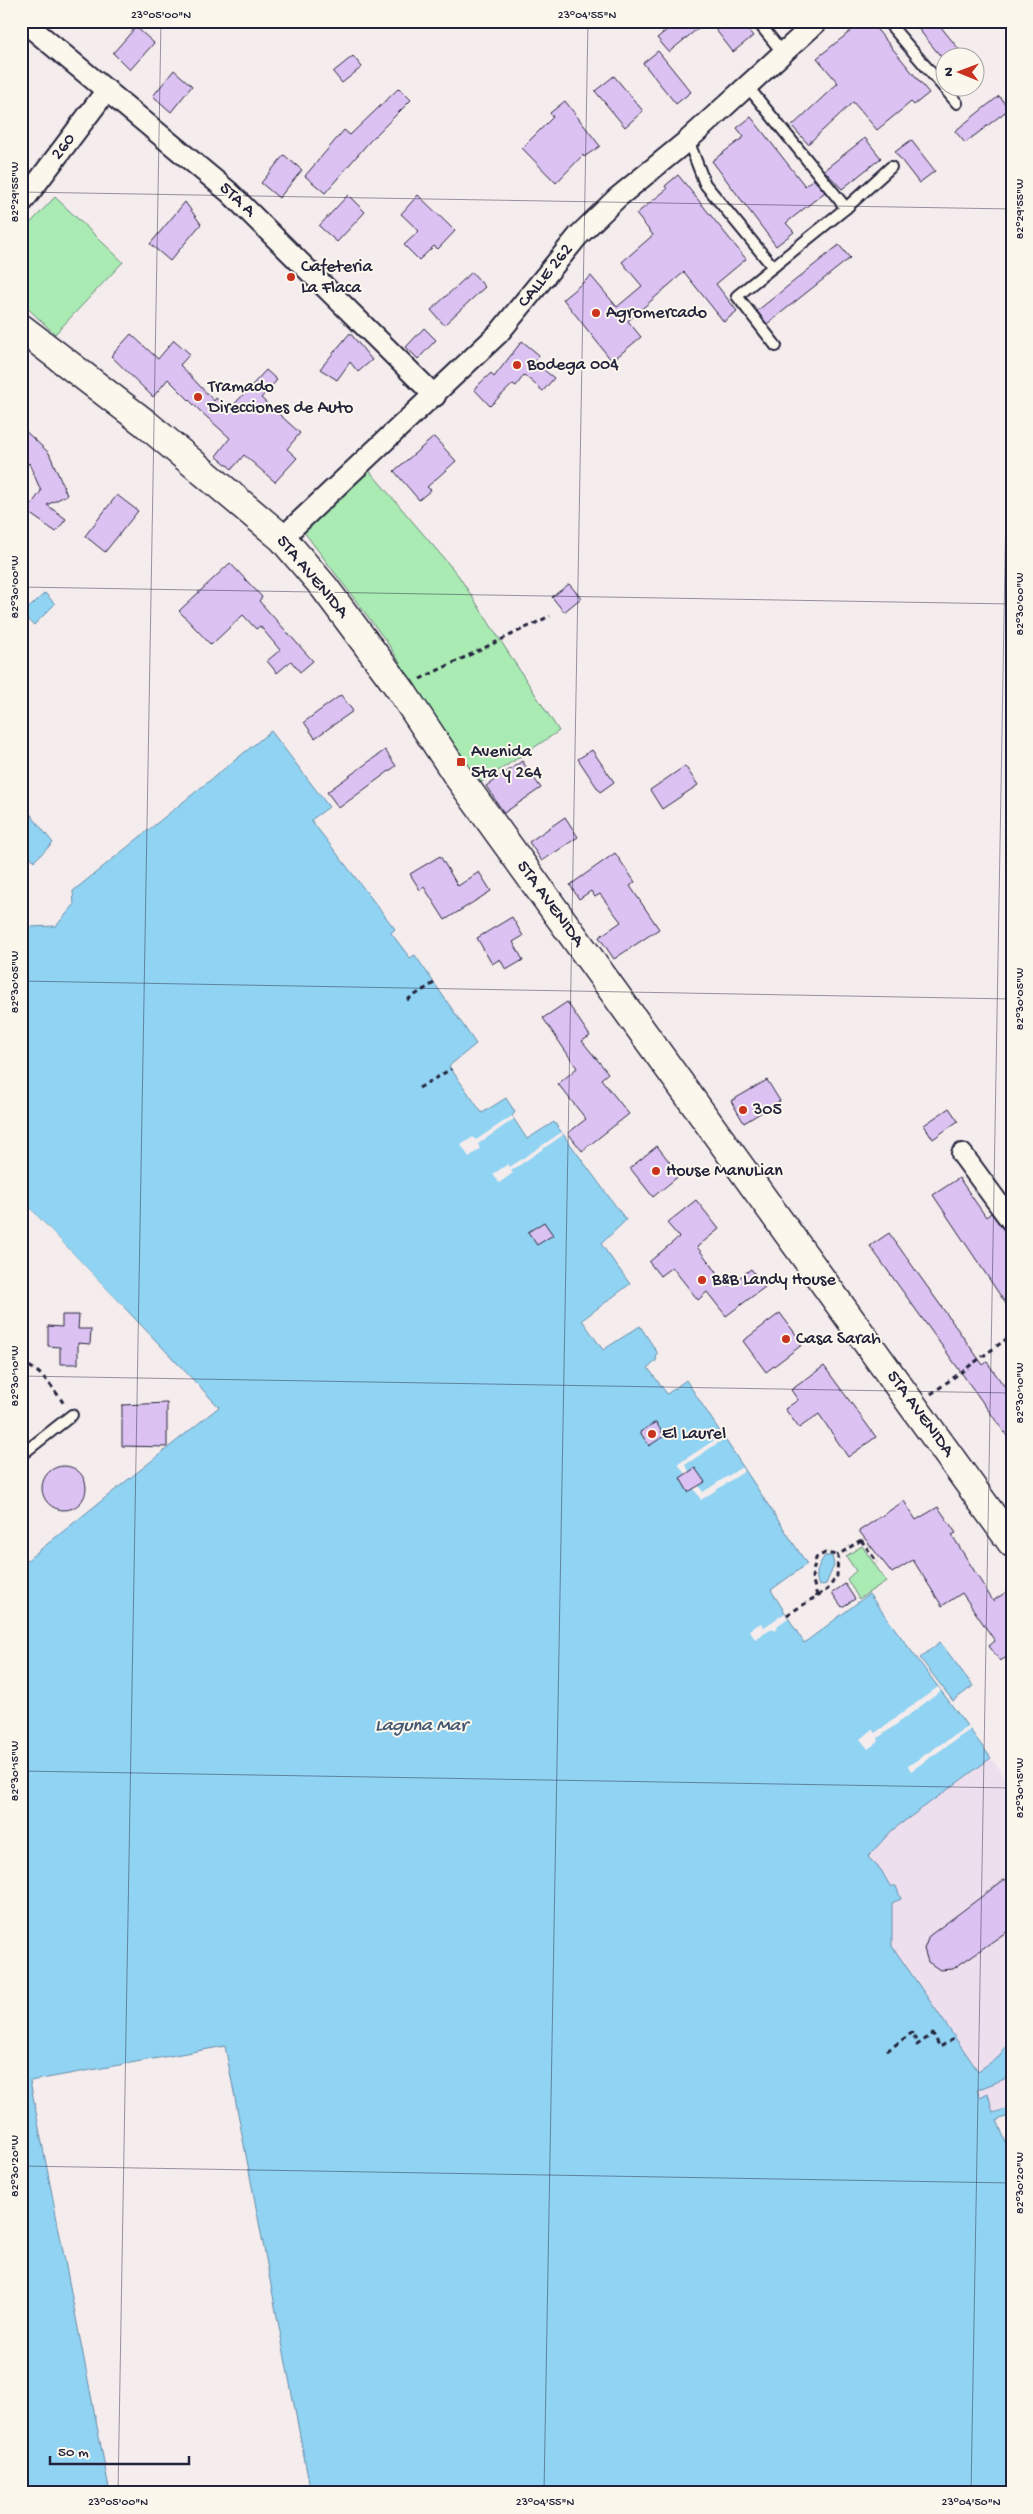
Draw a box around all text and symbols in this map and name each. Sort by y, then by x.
text: 23°05'00"N [131,9,191,23]
text: 23°04'55"N [558,9,616,23]
north arrow [936,48,986,98]
text: N [941,67,958,77]
street label: 260 [47,129,81,165]
text: 82°29'55"W [9,162,23,222]
street label: 5TA A [215,178,260,223]
text: 82°29'55"W [1014,179,1028,239]
street label: CALLE 262 [514,240,578,312]
place label: Cafeteria La Flaca [301,257,373,299]
marker: Cafeteria La Flaca [285,271,297,283]
place label: Agromercado [606,303,707,324]
marker: Agromercado [590,307,602,319]
place label: Bodega 004 [526,355,619,376]
marker: Bodega 004 [511,359,523,371]
place label: Tramado Direcciones de Auto [207,377,353,419]
marker: Tramado Direcciones de Auto [192,391,204,403]
street label: 5TA AVENIDA [271,531,354,624]
text: 82°30'00"W [9,556,23,618]
text: 82°30'00"W [1014,573,1028,635]
place label: Avenida 5ta y 264 [471,742,542,784]
marker: Avenida 5ta y 264 [455,756,467,768]
street label: 5TA AVENIDA [512,857,589,952]
text: 82°30'05"W [9,951,23,1013]
text: 82°30'05"W [1014,968,1028,1030]
place label: 305 [752,1100,782,1121]
marker: 305 [737,1104,749,1116]
place label: House ManuLian [666,1161,783,1182]
marker: House ManuLian [650,1165,662,1177]
place label: B&B Landy House [711,1270,836,1291]
marker: B&B Landy House [696,1274,708,1286]
place label: Casa Sarah [796,1329,881,1350]
marker: Casa Sarah [780,1333,792,1345]
text: 82°30'10"W [9,1346,23,1406]
text: 82°30'10"W [1014,1363,1028,1423]
street label: 5TA AVENIDA [882,1367,959,1462]
place label: El Laurel [662,1424,726,1445]
marker: El Laurel [646,1428,658,1440]
water label: Laguna Mar [375,1715,471,1738]
text: 82°30'15"W [9,1741,23,1801]
text: 82°30'15"W [1014,1758,1028,1818]
text: 82°30'20"W [9,2135,23,2197]
text: 82°30'20"W [1014,2152,1028,2214]
scale bar [50,2434,189,2466]
text: 50 m [58,2444,89,2462]
text: 23°05'00"N [88,2496,148,2510]
text: 23°04'55"N [516,2496,574,2510]
text: 23°04'50"N [942,2496,1001,2510]

